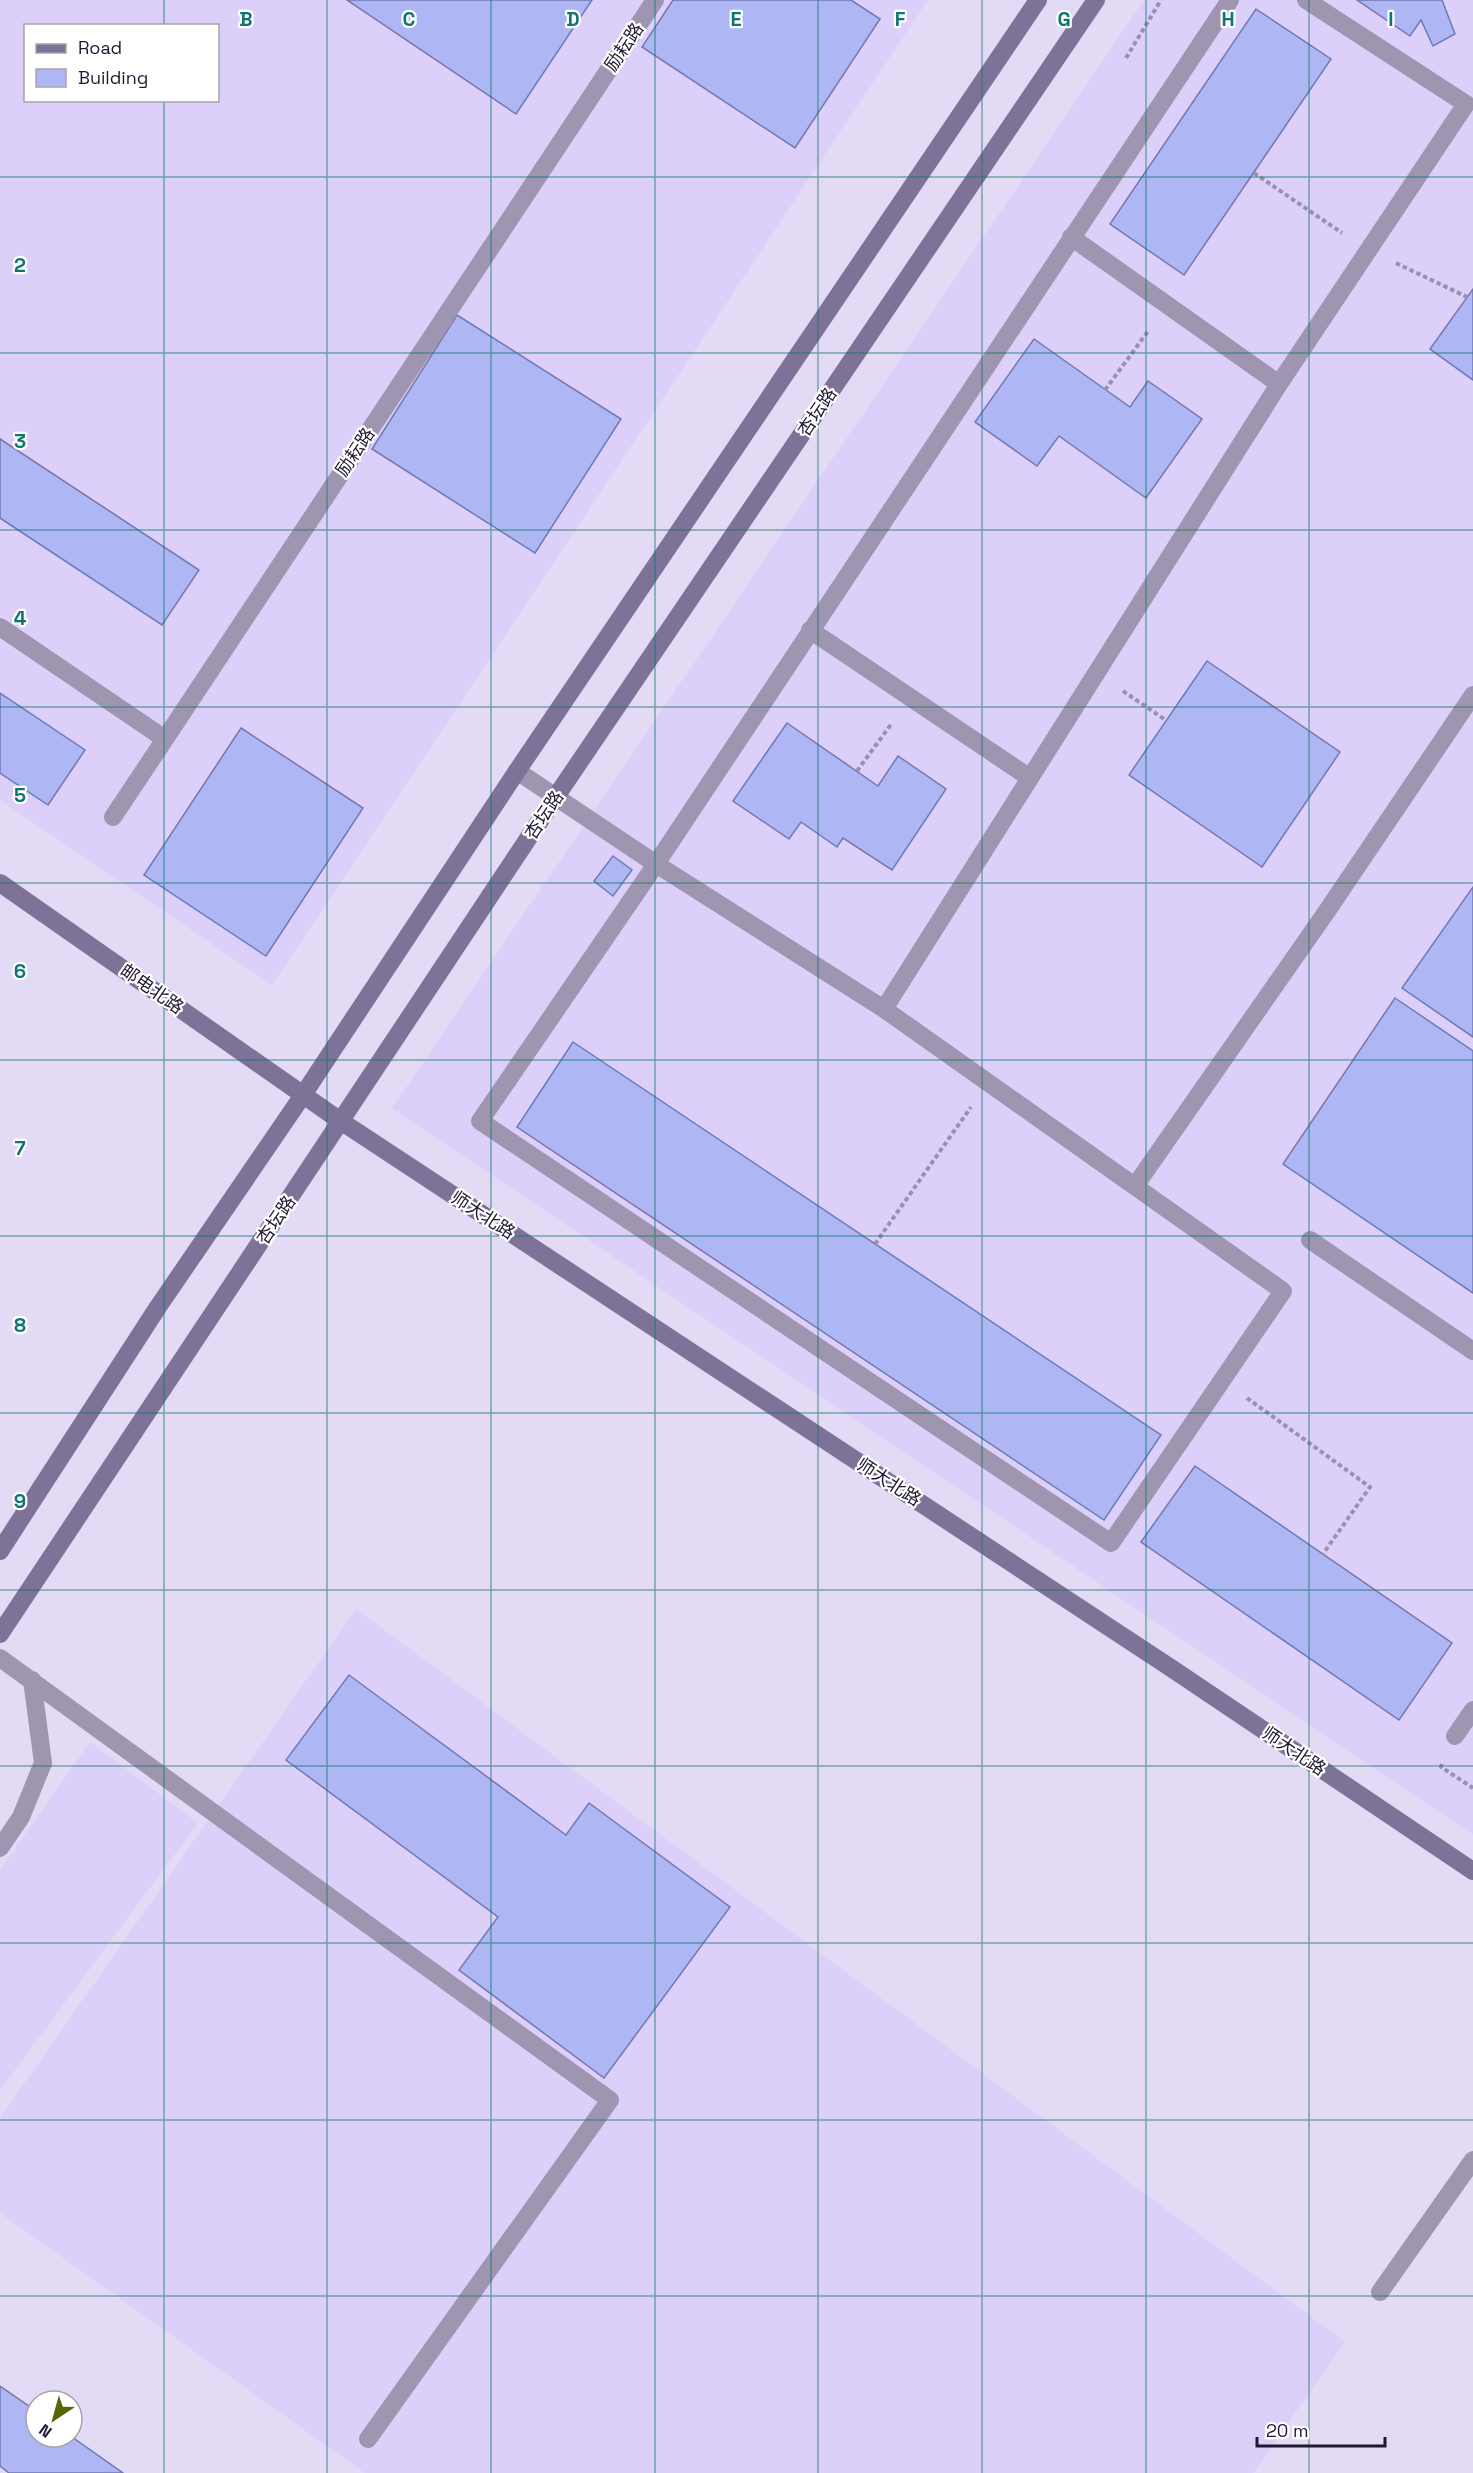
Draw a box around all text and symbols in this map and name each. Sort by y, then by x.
text: B [239,6,253,32]
text: C [403,6,416,32]
text: D [566,6,580,32]
text: E [730,6,742,32]
text: F [895,6,906,32]
text: G [1057,6,1071,32]
text: H [1221,6,1235,32]
text: I [1388,6,1394,32]
street label: 励耘路 [599,18,648,76]
legend [24,24,219,102]
text: Road [78,36,122,59]
text: Building [78,66,148,89]
text: 2 [14,252,26,278]
street label: 杏坛路 [792,383,841,441]
street label: 励耘路 [330,423,379,481]
text: 3 [14,428,26,454]
text: 4 [14,605,27,631]
text: 5 [14,782,26,808]
street label: 杏坛路 [519,786,568,844]
text: 6 [14,958,26,984]
street label: 邮电北路 [116,959,188,1019]
text: 7 [14,1135,26,1161]
street label: 师大北路 [447,1185,520,1244]
street label: 杏坛路 [251,1191,300,1249]
text: 8 [14,1312,26,1338]
street label: 师大北路 [853,1452,926,1511]
text: 9 [14,1488,26,1514]
street label: 师大北路 [1258,1721,1331,1780]
north arrow [24,2389,84,2449]
scale bar [1257,2410,1384,2448]
text: N [35,2419,56,2442]
text: 20 m [1266,2419,1309,2442]

